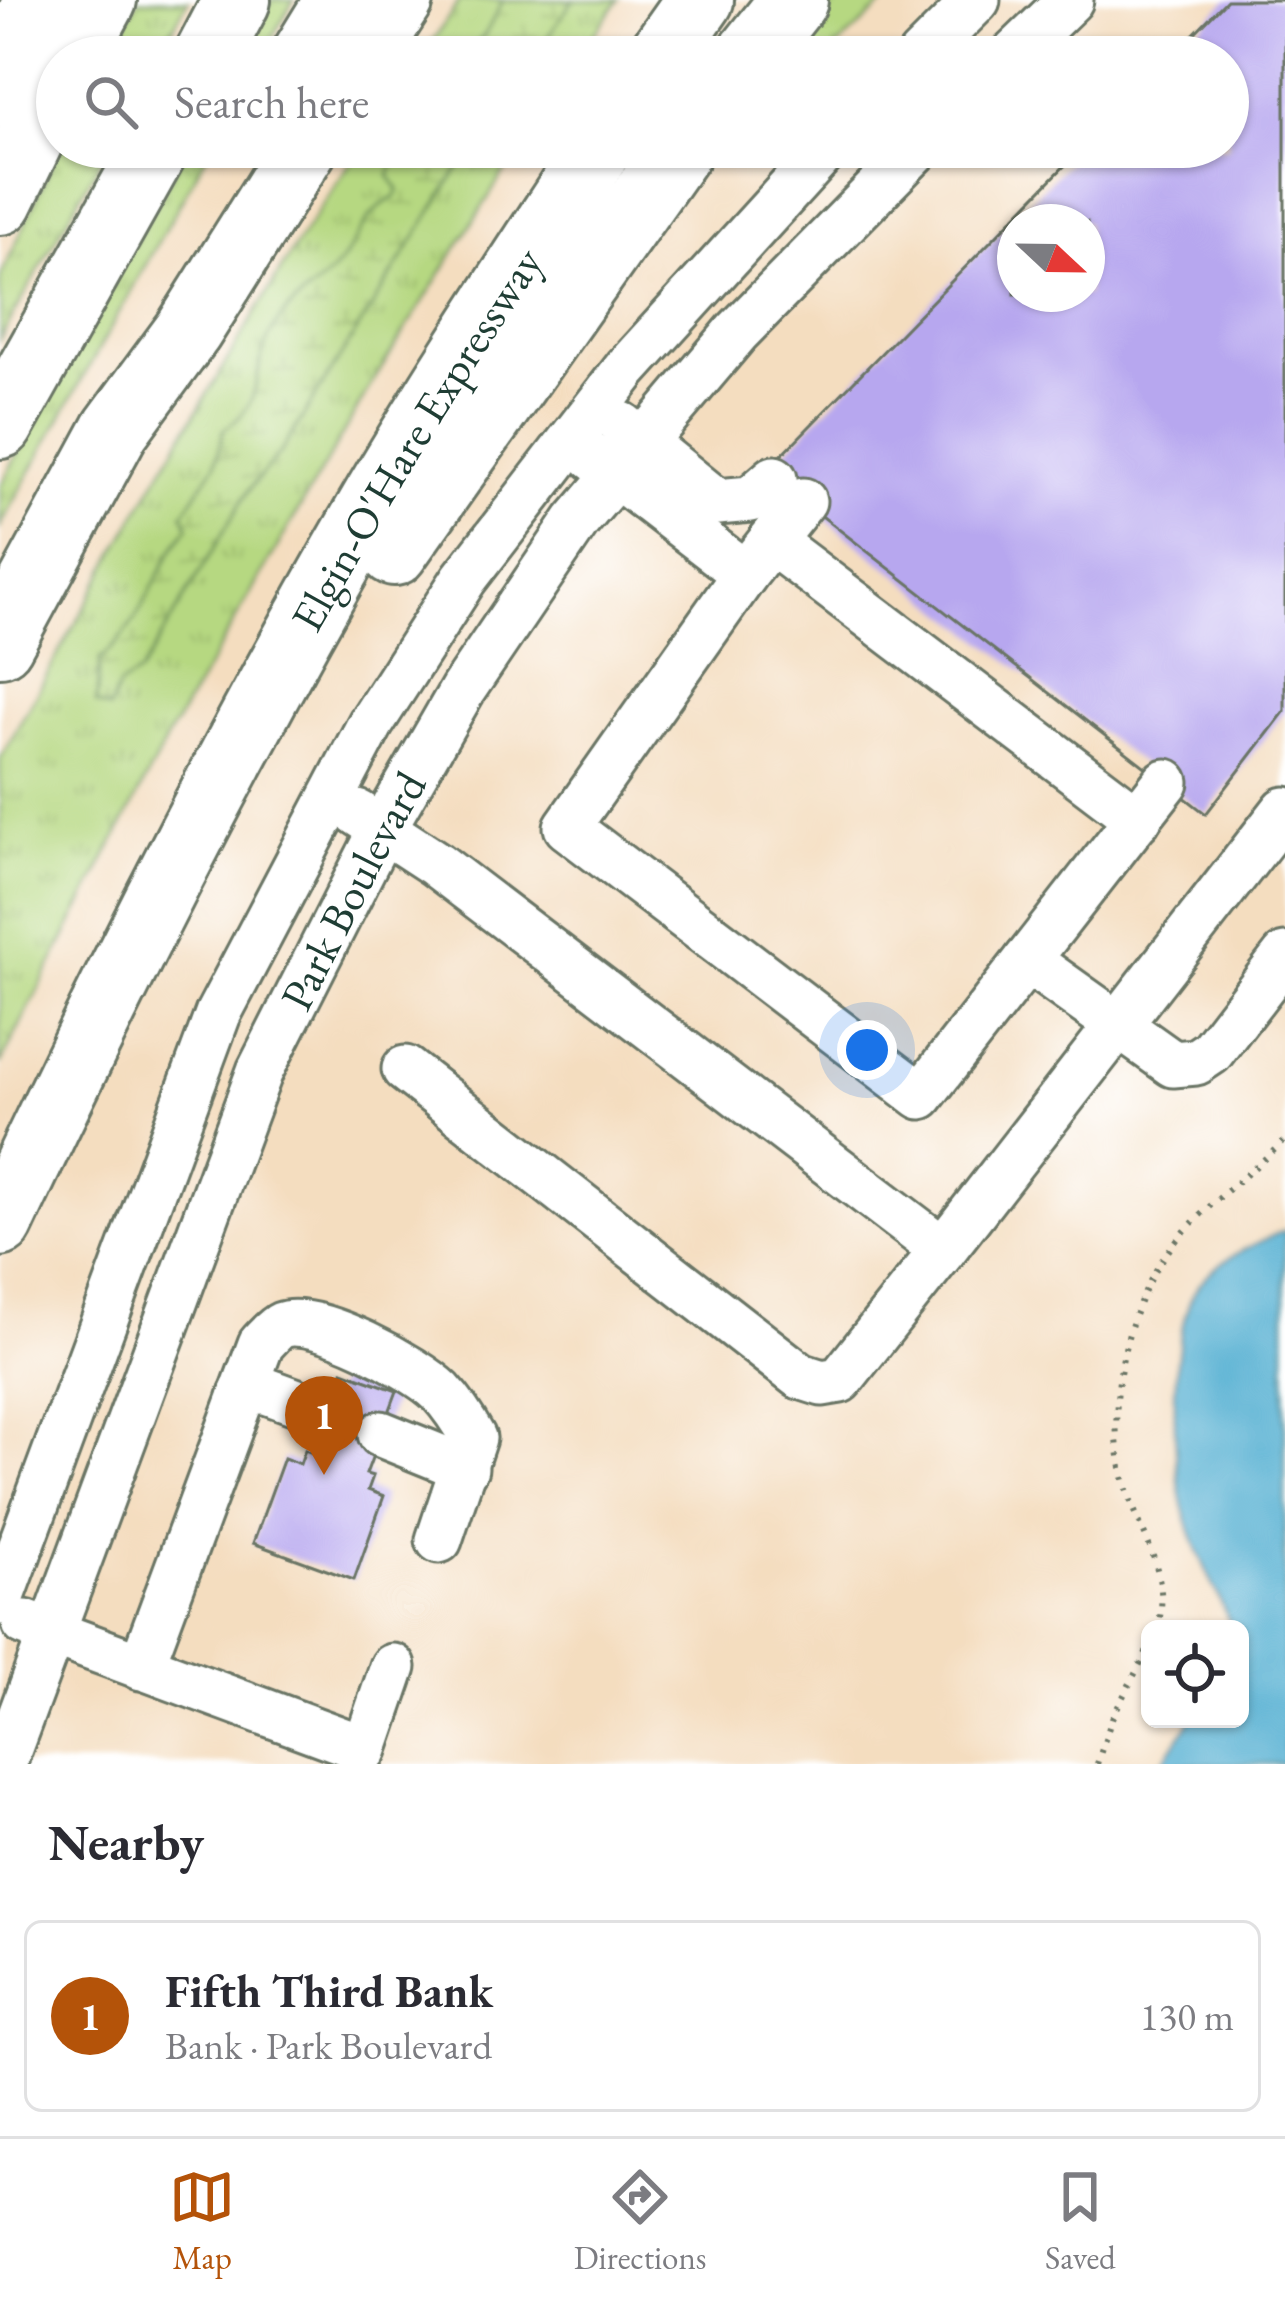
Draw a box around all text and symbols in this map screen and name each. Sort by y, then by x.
search box [36,36,1249,168]
icon: search [78,69,144,135]
text: Search here [174,73,369,131]
north arrow [997,204,1105,312]
street label: Elgin-O'Hare Expressway [277,236,555,641]
street label: Park Boulevard [267,760,439,1020]
your location [837,1020,897,1080]
pin: 1 [285,1376,363,1475]
map controls [1141,1620,1249,1728]
button: locate [1141,1620,1249,1728]
text: Nearby [48,1809,204,1875]
text: Fifth Third Bank [165,1962,493,2020]
text: 1 [80,1991,100,2042]
text: 130 m [1140,1991,1234,2042]
text: Bank · Park Boulevard [165,2020,492,2071]
tab: Map [169,2164,235,2279]
tab: Directions [574,2164,707,2279]
tab: Saved [1045,2164,1116,2279]

